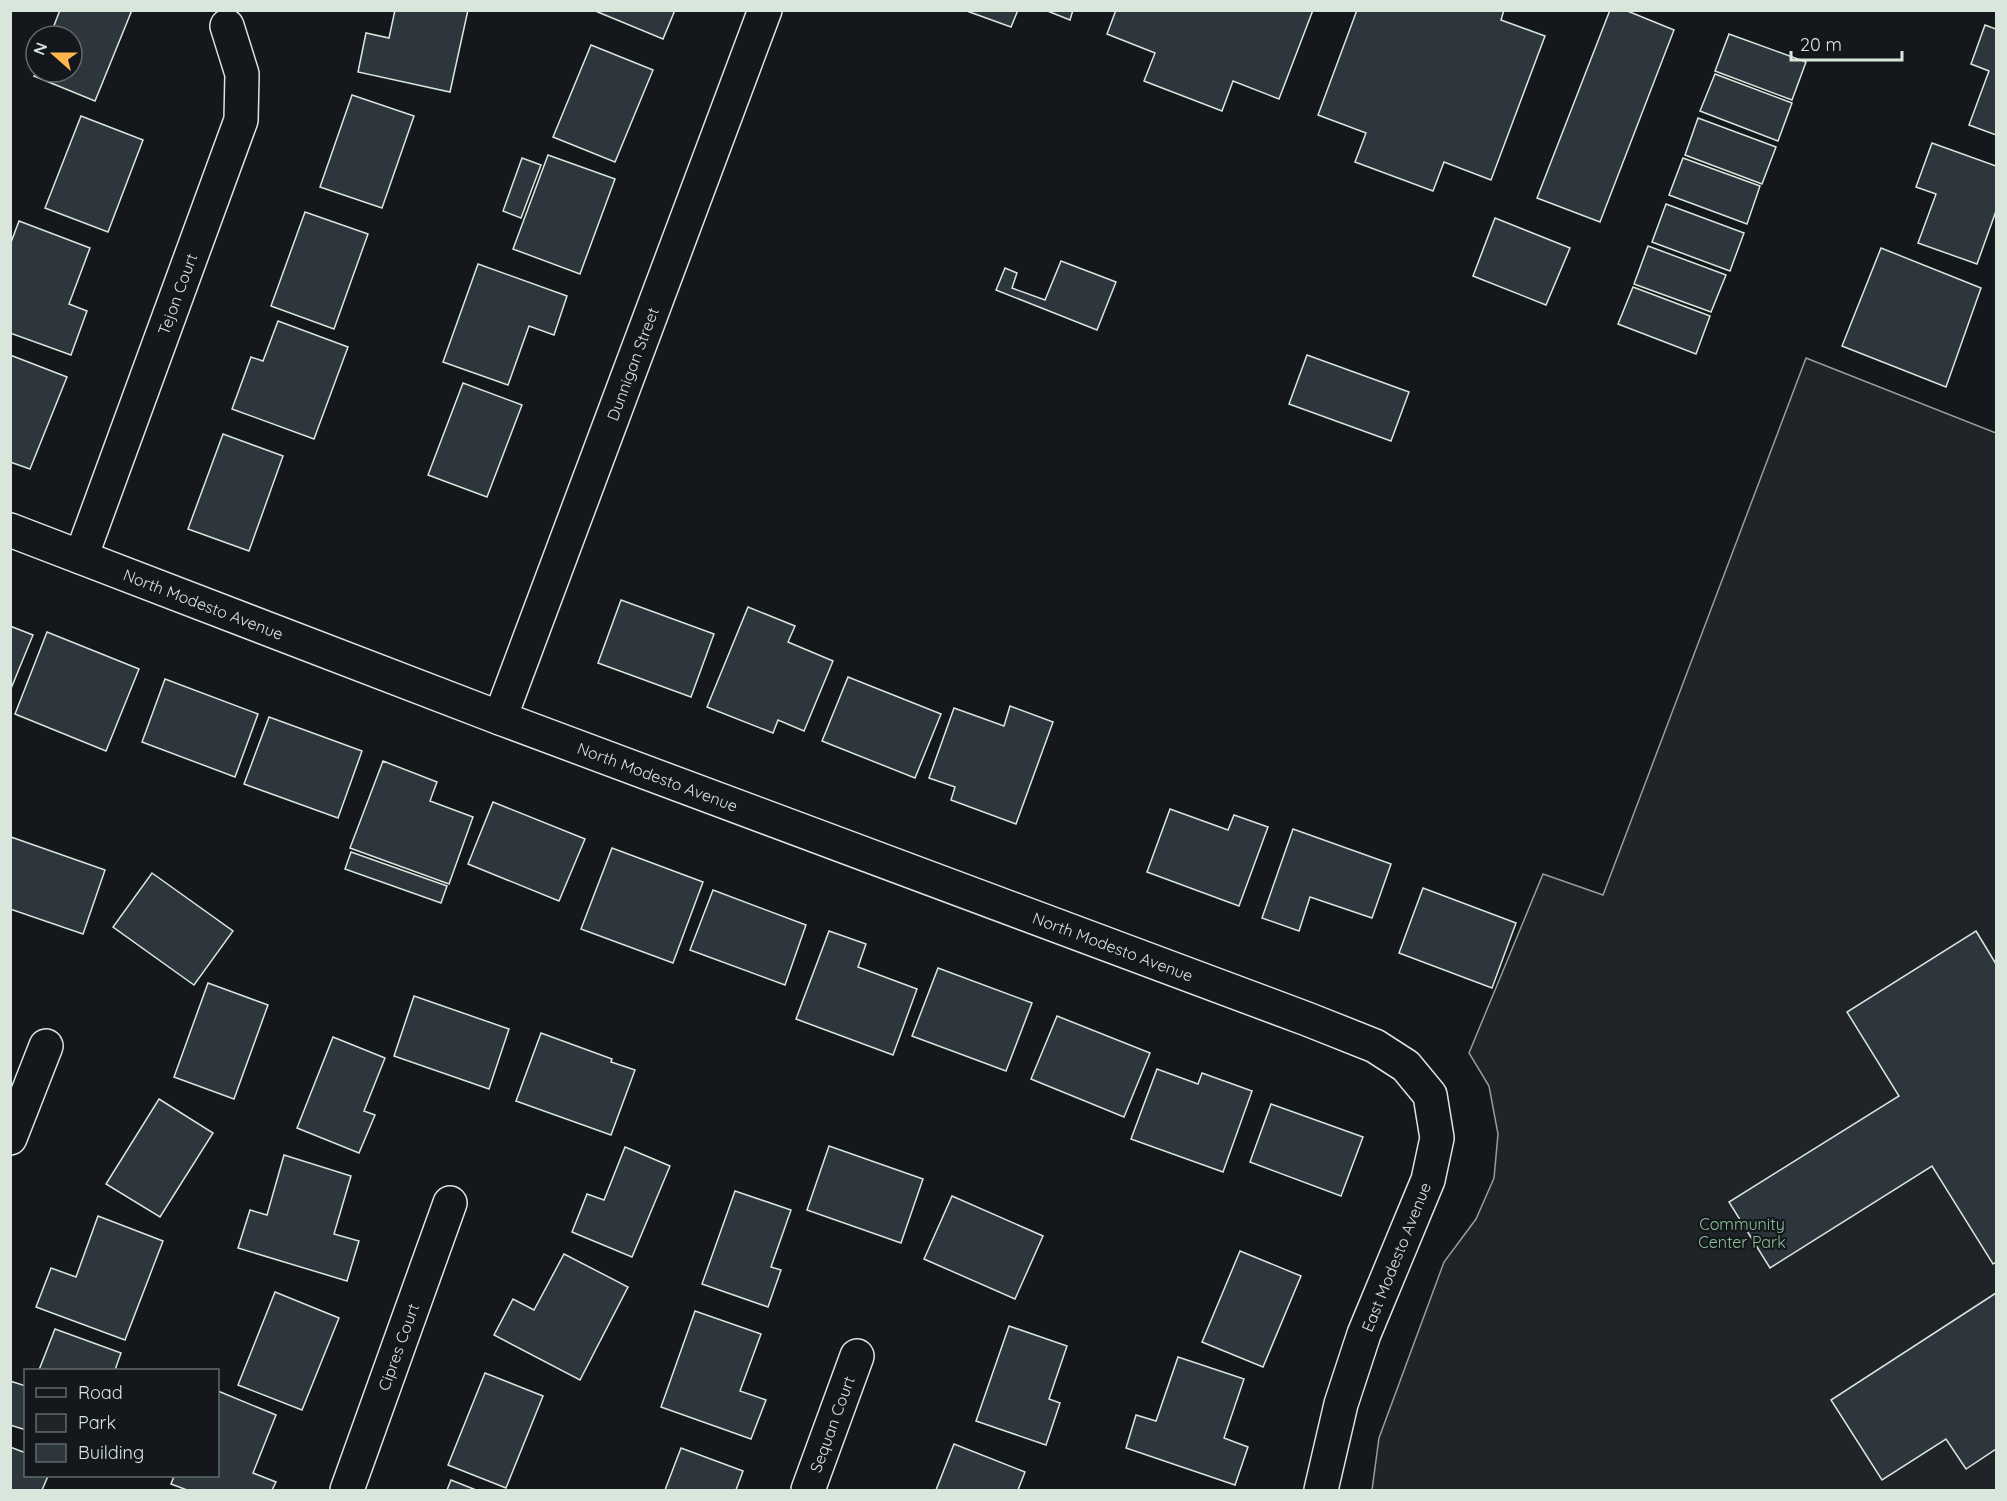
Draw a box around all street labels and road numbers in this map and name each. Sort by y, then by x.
street label: Tejon Court [153,251,201,338]
street label: Dunnigan Street [602,304,663,423]
street label: North Modesto Avenue [120,564,286,644]
street label: North Modesto Avenue [575,738,741,816]
street label: North Modesto Avenue [1030,908,1196,986]
street label: East Modesto Avenue [1357,1179,1435,1335]
street label: Cipres Court [374,1301,423,1393]
street label: Sequan Court [805,1373,859,1475]

